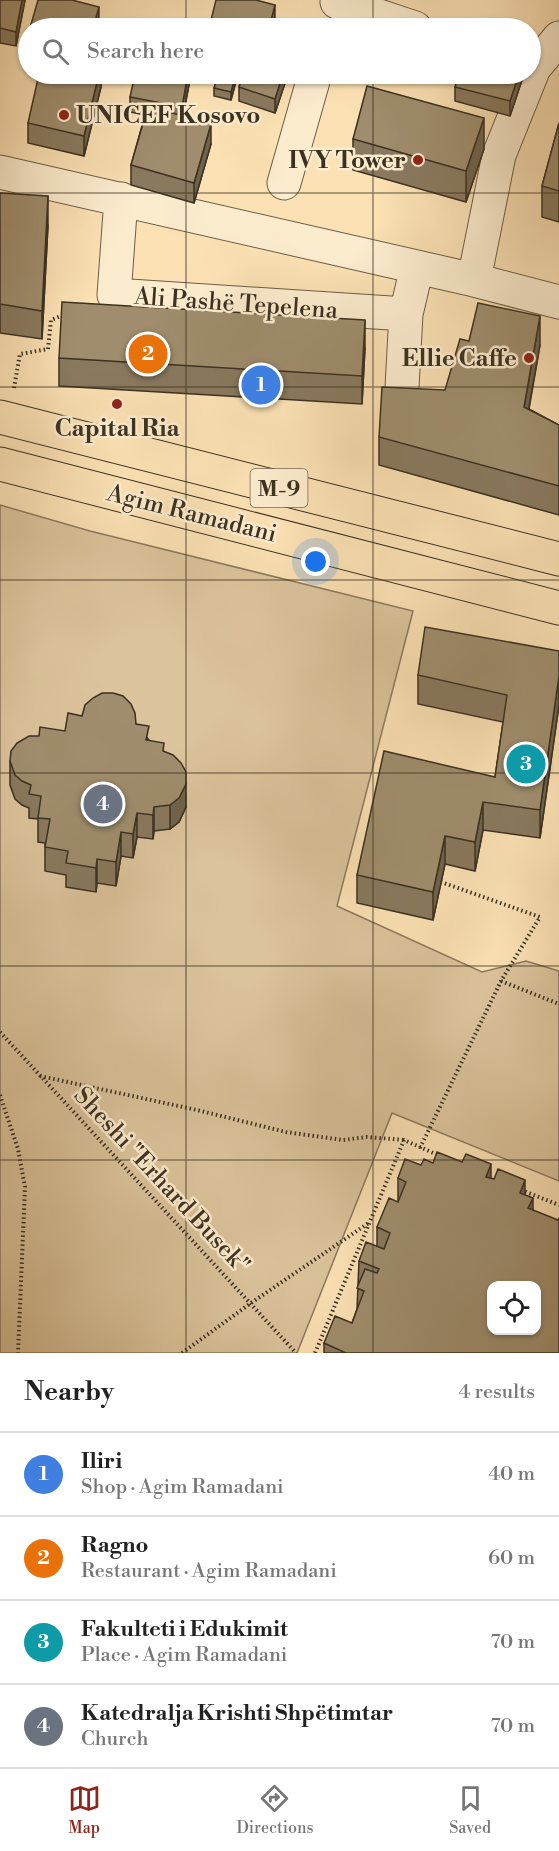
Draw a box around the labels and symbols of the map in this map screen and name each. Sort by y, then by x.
place label: UNICEF Kosovo [76,101,260,131]
marker: UNICEF Kosovo [57,108,71,122]
place label: IVY Tower [288,146,406,176]
marker: IVY Tower [411,153,425,167]
street label: Ali Pashë Tepelena [132,282,340,326]
pin: 2 [128,332,168,376]
place label: Ellie Caffe [402,344,517,374]
marker: Ellie Caffe [522,351,536,365]
pin: 1 [242,362,280,408]
marker: Capital Ria [110,397,124,411]
place label: Capital Ria [54,414,181,444]
road number: M-9 [250,469,308,507]
street label: Agim Ramadani [103,478,280,550]
your location [301,547,330,576]
pin: 3 [506,742,546,786]
pin: 4 [84,782,122,826]
street label: Sheshi "Erhard Busek" [67,1081,256,1280]

